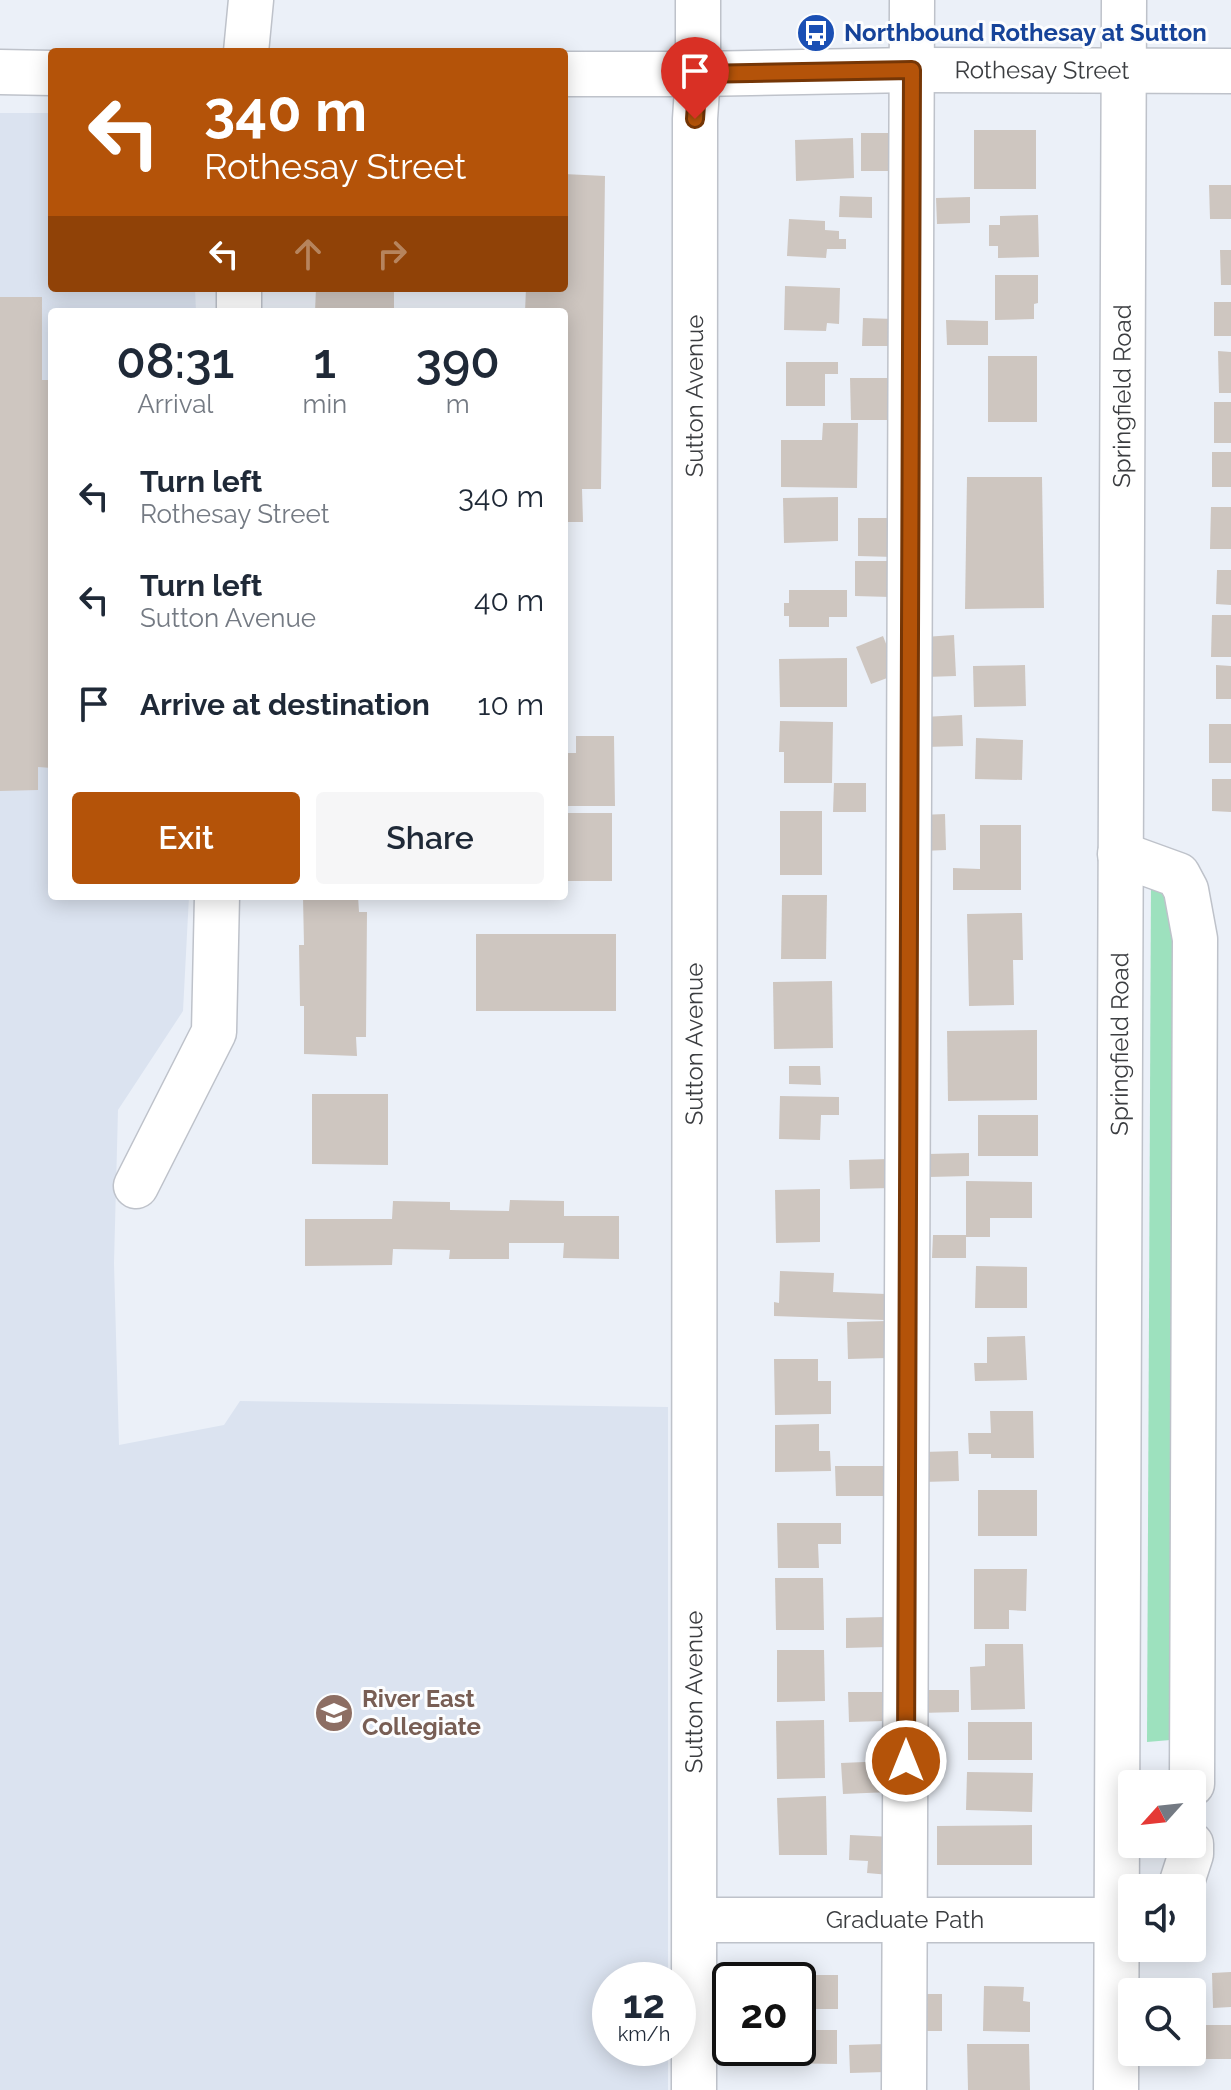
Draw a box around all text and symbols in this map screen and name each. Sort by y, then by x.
bus stop icon: Northbound Rothesay at Sutton [795,12,837,54]
place label: Northbound Rothesay at Sutton [844,18,1207,47]
pin [661,37,729,119]
icon: arrive [673,49,717,93]
street label: Rothesay Street [954,55,1129,85]
text: 340 m [204,78,367,144]
icon: left [72,80,176,184]
text: Rothesay Street [204,145,466,187]
icon: left [202,232,246,276]
icon: ahead [286,232,330,276]
icon: right [370,232,414,276]
street label: Springfield Road [1107,304,1137,488]
street label: Sutton Avenue [680,315,709,477]
text: 08:31 [116,333,234,389]
text: 1 [314,333,336,389]
text: 390 [416,333,500,389]
text: Arrival [137,389,213,419]
text: min [303,389,347,419]
text: m [446,389,470,419]
text: Turn left [140,464,262,499]
icon: left [72,474,116,518]
text: 340 m [458,479,544,514]
text: Rothesay Street [140,499,329,529]
text: Turn left [140,568,262,603]
icon: left [72,578,116,622]
text: 40 m [474,583,544,618]
text: Sutton Avenue [140,603,316,633]
icon: arrive [72,682,116,726]
text: Arrive at destination [140,687,430,722]
text: 10 m [478,687,544,722]
button: Exit [72,792,300,884]
button: Share [316,792,544,884]
street label: Springfield Road [1105,952,1134,1136]
street label: Sutton Avenue [679,963,709,1125]
street label: Sutton Avenue [679,1611,708,1773]
place label: River East Collegiate [362,1684,481,1741]
school or university icon: River East Collegiate [313,1692,355,1734]
position arrow [864,1719,948,1803]
north arrow [1118,1770,1206,1858]
map controls [1118,1770,1206,2066]
button: sound [1118,1874,1206,1962]
street label: Graduate Path [826,1905,984,1934]
speed limit sign: 20 [712,1962,816,2066]
button: search [1118,1978,1206,2066]
text: 12 [623,1980,665,2027]
text: km/h [618,2022,670,2046]

